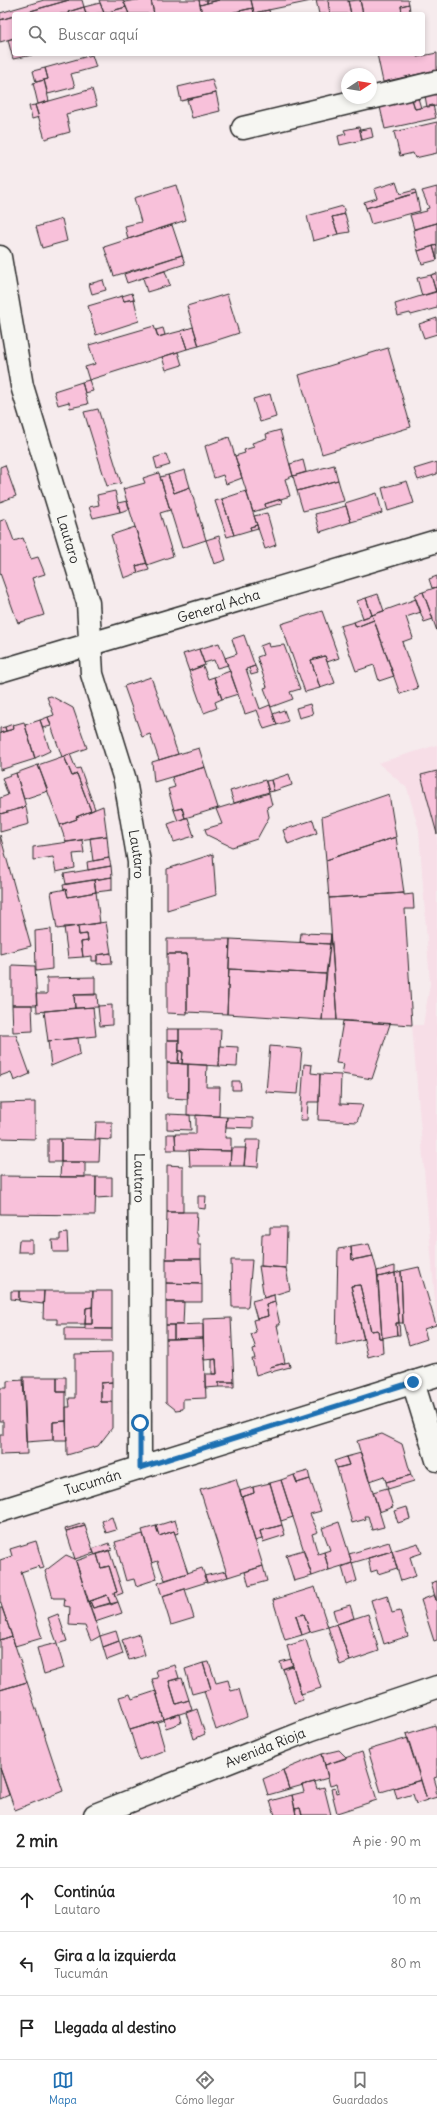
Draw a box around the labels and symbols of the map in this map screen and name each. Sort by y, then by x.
north arrow [341,68,377,104]
street label: Lautaro [53,513,84,566]
street label: General Acha [175,585,262,627]
street label: Lautaro [125,828,148,879]
street label: Lautaro [130,1153,149,1203]
route end [404,1373,422,1391]
route start [131,1414,149,1432]
street label: Tucumán [62,1465,123,1499]
street label: Avenida Rioja [222,1724,308,1772]

